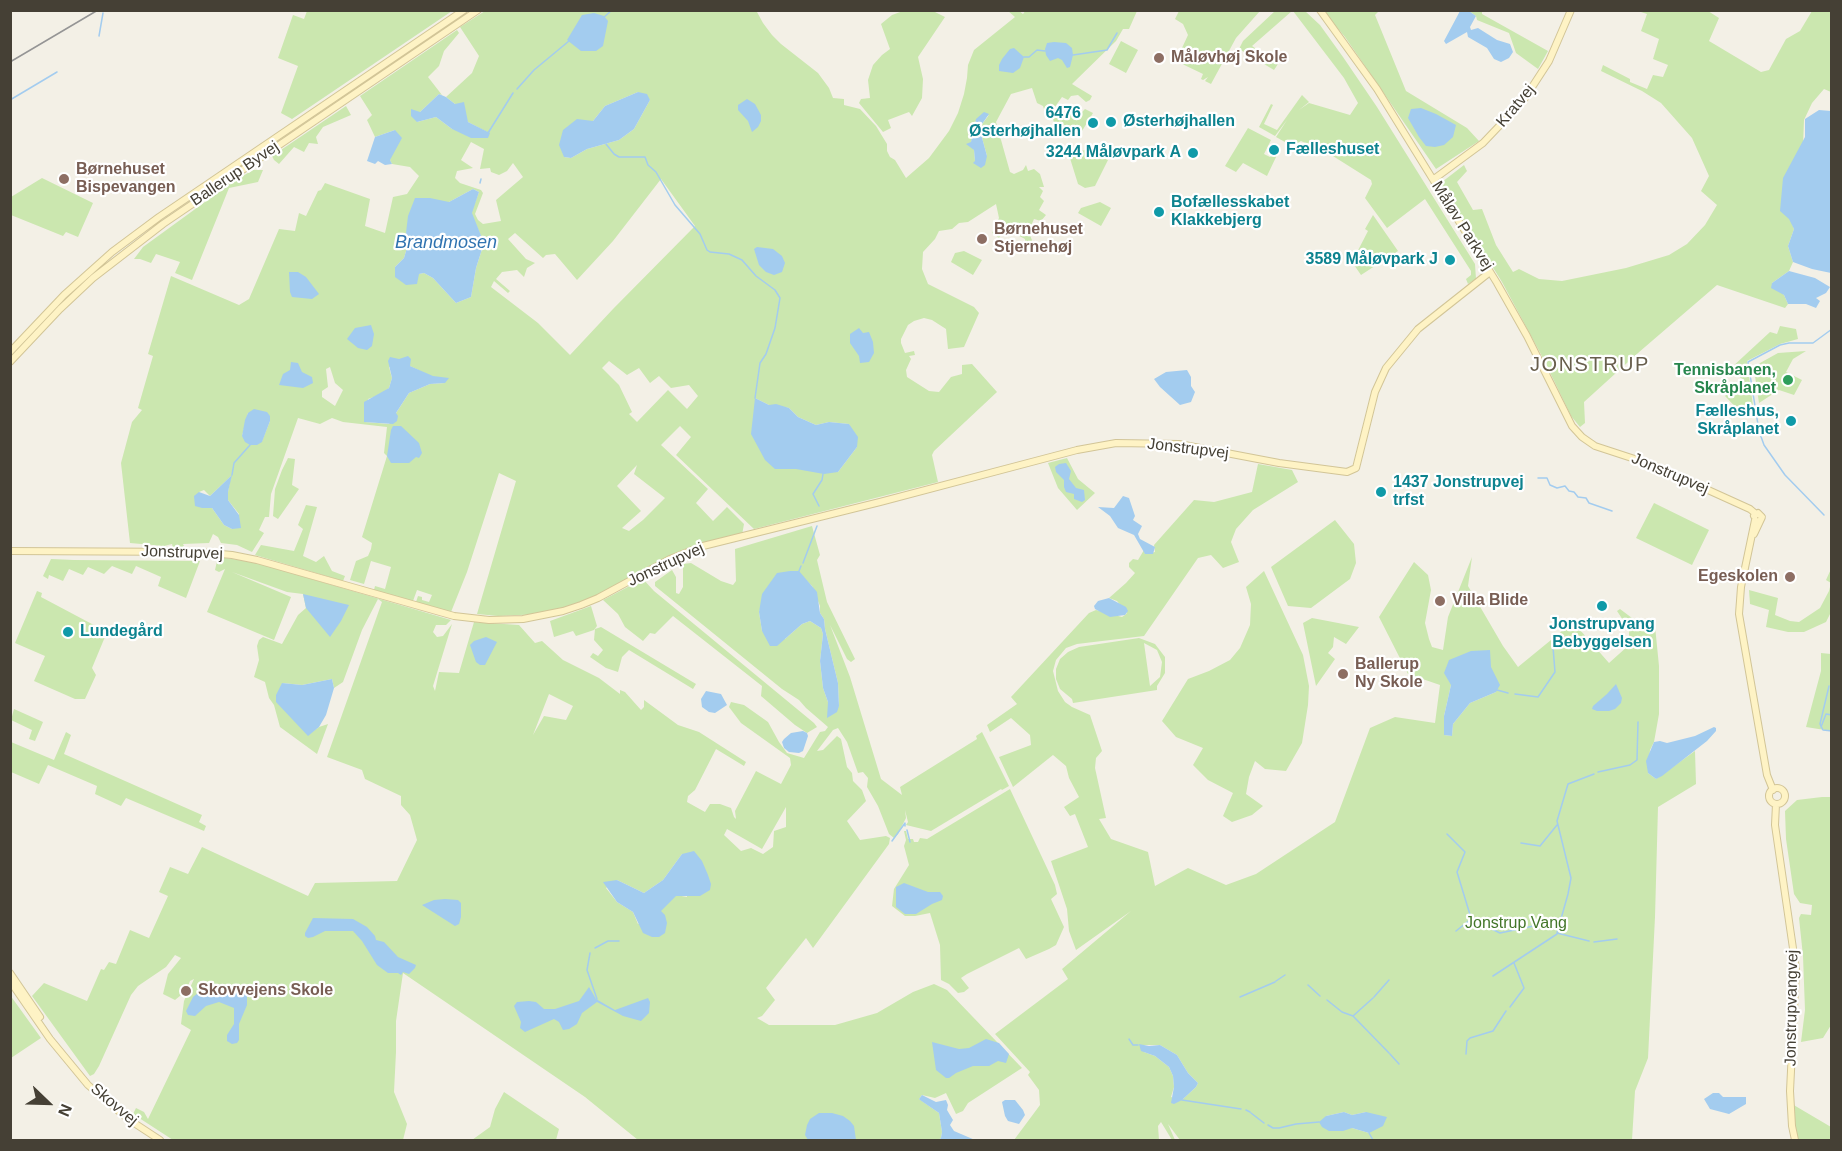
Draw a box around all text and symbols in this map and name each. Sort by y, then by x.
place label: Måløvhøj Skole [1171,48,1287,68]
marker: Måløvhøj Skole [1152,51,1166,65]
street label: Kratvej [1493,81,1539,131]
place label: 6476 Østerhøjhallen [969,104,1081,142]
place label: Østerhøjhallen [1123,112,1235,132]
marker: Østerhøjhallen [1104,115,1118,129]
marker: 6476 Østerhøjhallen [1086,116,1100,130]
street label: Ballerup Byvej [187,137,283,211]
place label: Fælleshuset [1286,140,1379,160]
place label: 3244 Måløvpark A [1046,143,1181,163]
marker: Fælleshuset [1267,143,1281,157]
marker: 3244 Måløvpark A [1186,146,1200,160]
place label: Børnehuset Bispevangen [76,160,176,198]
marker: Børnehuset Bispevangen [57,172,71,186]
street label: Måløv Parkvej [1427,178,1497,274]
place label: Bofællesskabet Klakkebjerg [1171,193,1289,231]
marker: Bofællesskabet Klakkebjerg [1152,205,1166,219]
place label: Børnehuset Stjernehøj [994,220,1083,258]
water label: Brandmosen [395,232,497,254]
marker: Børnehuset Stjernehøj [975,232,989,246]
place label: 3589 Måløvpark J [1305,250,1438,270]
marker: 3589 Måløvpark J [1443,253,1457,267]
district label: JONSTRUP [1530,353,1650,377]
place label: Tennisbanen, Skråplanet [1674,361,1776,399]
marker: Tennisbanen, Skråplanet [1781,373,1795,387]
place label: Fælleshus, Skråplanet [1695,402,1779,440]
marker: Fælleshus, Skråplanet [1784,414,1798,428]
street label: Jonstrupvej [1146,434,1230,464]
street label: Jonstrupvej [1629,449,1711,499]
place label: 1437 Jonstrupvej trfst [1393,473,1524,511]
marker: 1437 Jonstrupvej trfst [1374,485,1388,499]
street label: Jonstrupvej [625,539,707,591]
street label: Jonstrupvej [141,542,223,564]
place label: Egeskolen [1698,567,1778,587]
marker: Egeskolen [1783,570,1797,584]
place label: Villa Blide [1452,591,1528,611]
marker: Villa Blide [1433,594,1447,608]
marker: Jonstrupvang Bebyggelsen [1595,599,1609,613]
place label: Jonstrupvang Bebyggelsen [1549,615,1655,653]
place label: Lundegård [80,622,163,642]
marker: Lundegård [61,625,75,639]
place label: Ballerup Ny Skole [1355,655,1423,693]
marker: Ballerup Ny Skole [1336,667,1350,681]
park label: Jonstrup Vang [1465,914,1567,934]
street label: Jonstrupvangvej [1781,950,1803,1066]
place label: Skovvejens Skole [198,981,333,1001]
marker: Skovvejens Skole [179,984,193,998]
north arrow [18,1073,78,1133]
street label: Skovvej [86,1080,142,1130]
text: N [55,1102,75,1119]

